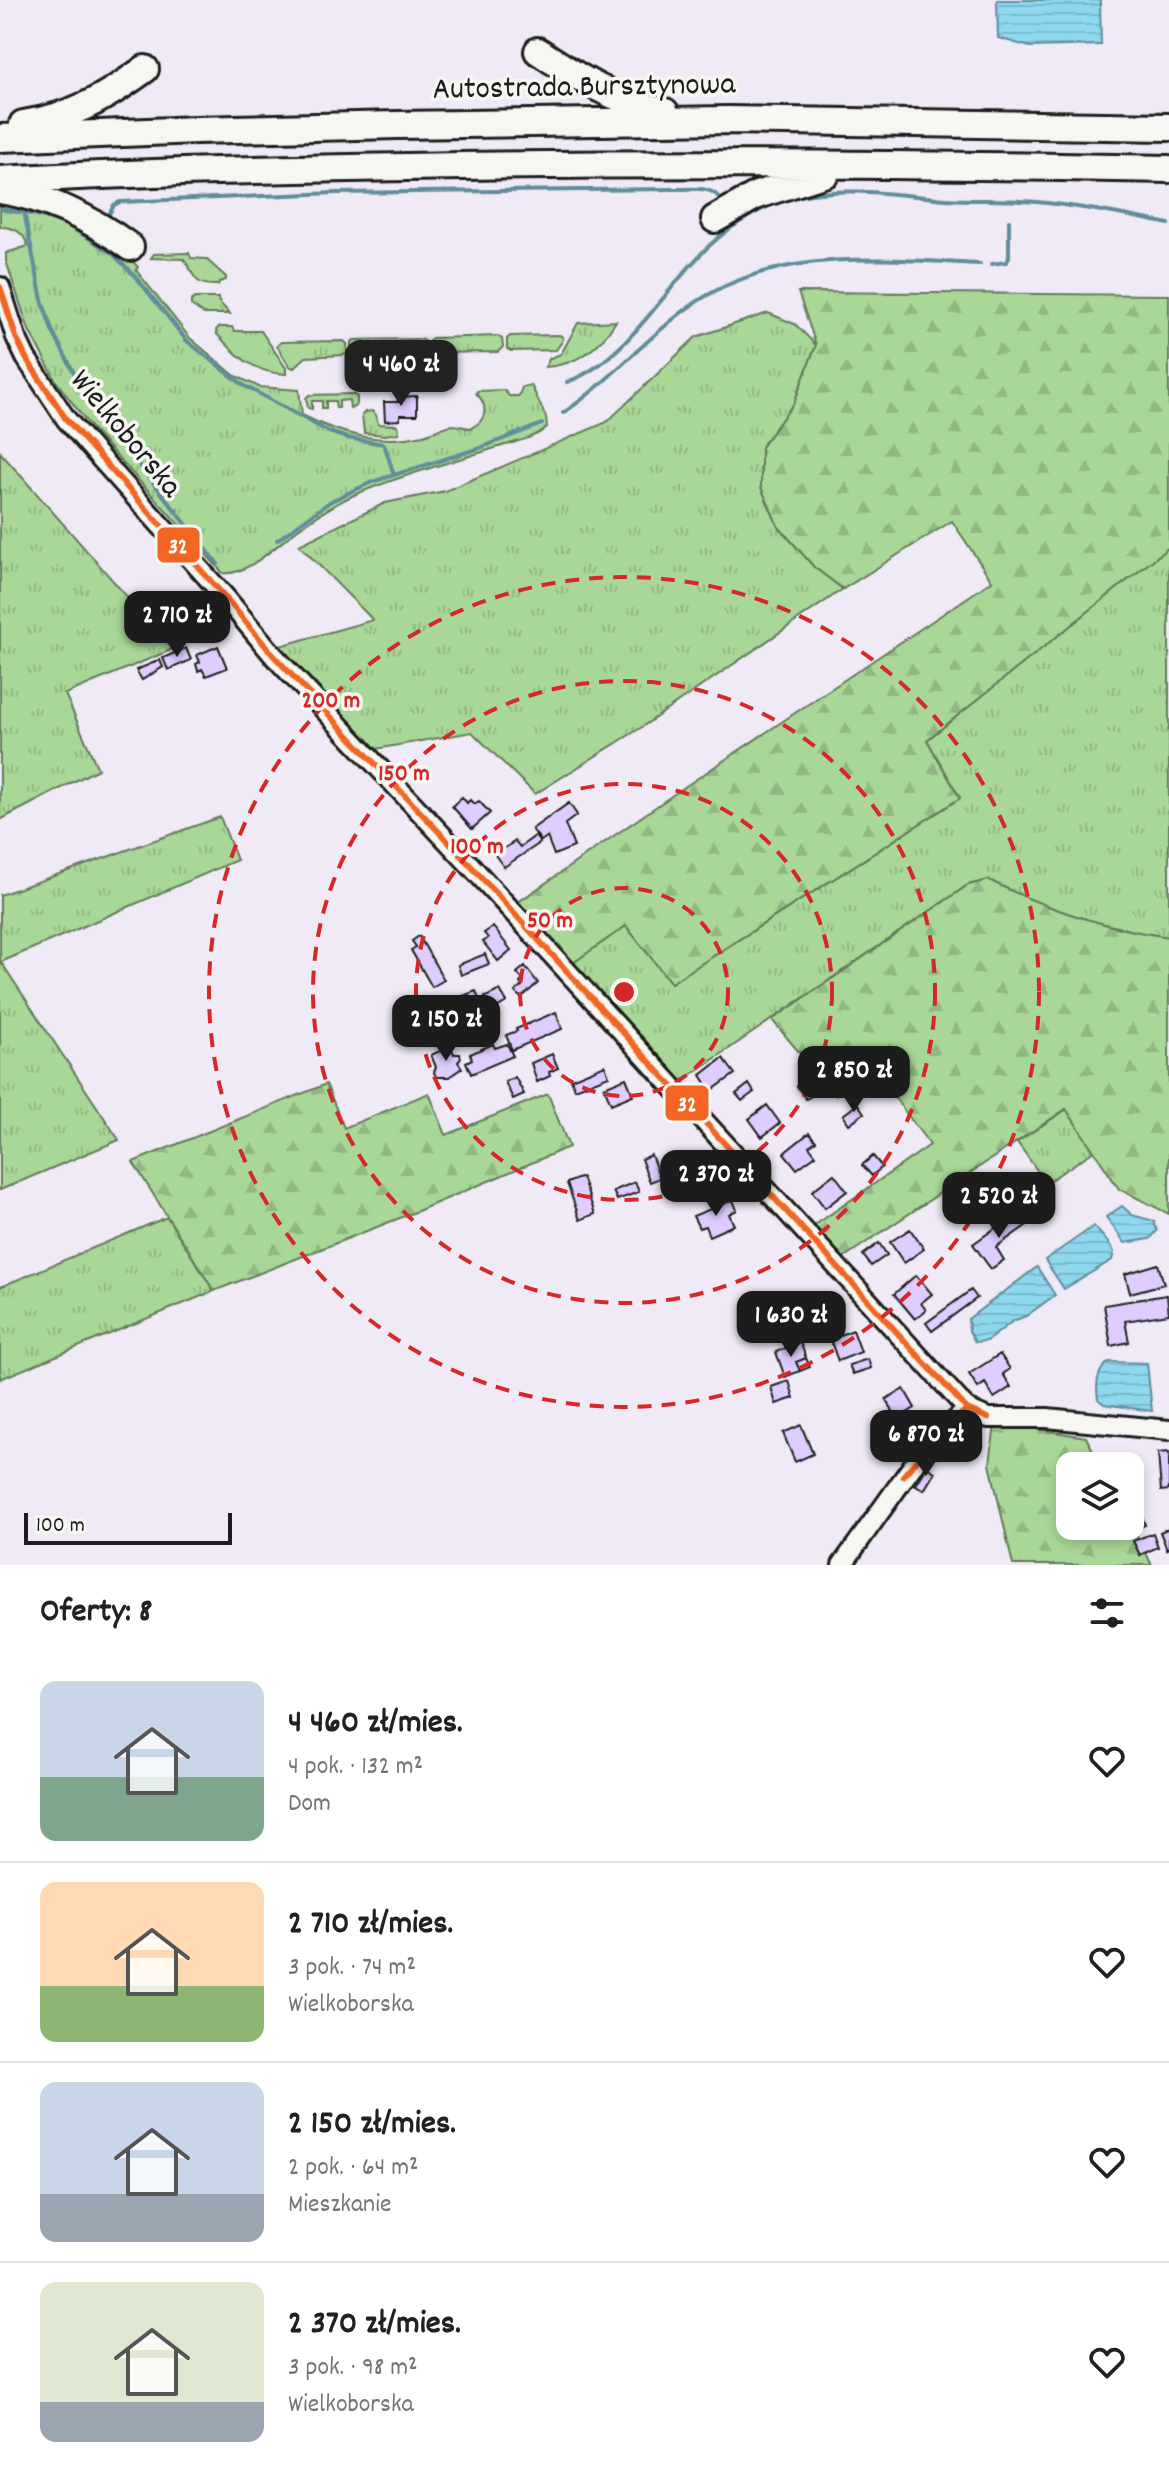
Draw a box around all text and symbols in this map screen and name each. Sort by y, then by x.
street label: Autostrada Bursztynowa [432,63,737,115]
pin: 4 460 zł [318,340,484,408]
text: 4 460 zł [363,347,439,384]
street label: Wielkoborska [57,361,192,510]
line badge: 32 [156,526,201,564]
text: 32 [168,533,188,564]
pin: 2 710 zł [94,591,260,659]
text: 2 710 zł [142,598,212,635]
text: 200 m [302,685,360,719]
text: 150 m [378,758,430,792]
text: 100 m [450,831,504,865]
text: 50 m [527,905,573,939]
centre of rings [610,978,638,1006]
pin: 2 150 zł [363,995,529,1063]
text: 2 150 zł [410,1002,482,1039]
pin: 2 850 zł [771,1046,937,1114]
text: 2 850 zł [816,1053,892,1090]
line badge: 32 [664,1084,710,1122]
text: 32 [677,1091,697,1122]
pin: 2 370 zł [633,1150,799,1218]
text: 2 370 zł [678,1157,754,1194]
pin: 2 520 zł [916,1172,1082,1240]
text: 2 520 zł [960,1179,1038,1216]
pin: 1 630 zł [708,1291,874,1359]
text: 1 630 zł [755,1298,827,1335]
pin: 6 870 zł [843,1410,1009,1478]
text: 6 870 zł [888,1417,964,1454]
map controls [1056,1452,1144,1540]
button: layers [1056,1452,1144,1540]
scale bar [24,1509,232,1545]
text: 100 m [36,1511,85,1542]
text: Oferty: 8 [40,1589,152,1638]
icon: filters [1085,1591,1129,1635]
text: 4 460 zł/mies. [288,1700,463,1749]
icon: home [104,1713,200,1809]
icon: heart [1085,1739,1129,1783]
text: 4 pok. · 132 m² [288,1749,423,1786]
text: Dom [288,1786,331,1823]
text: 2 710 zł/mies. [288,1901,453,1950]
icon: home [104,1914,200,2010]
icon: heart [1085,1940,1129,1984]
text: 3 pok. · 74 m² [288,1950,416,1987]
text: Wielkoborska [288,1987,414,2024]
text: 2 150 zł/mies. [288,2101,456,2150]
icon: home [104,2114,200,2210]
icon: heart [1085,2140,1129,2184]
text: 2 pok. · 64 m² [288,2150,419,2187]
text: Mieszkanie [288,2187,391,2224]
text: 2 370 zł/mies. [288,2301,461,2350]
icon: home [104,2314,200,2410]
icon: heart [1085,2340,1129,2384]
text: 3 pok. · 98 m² [288,2350,418,2387]
text: Wielkoborska [288,2387,414,2424]

